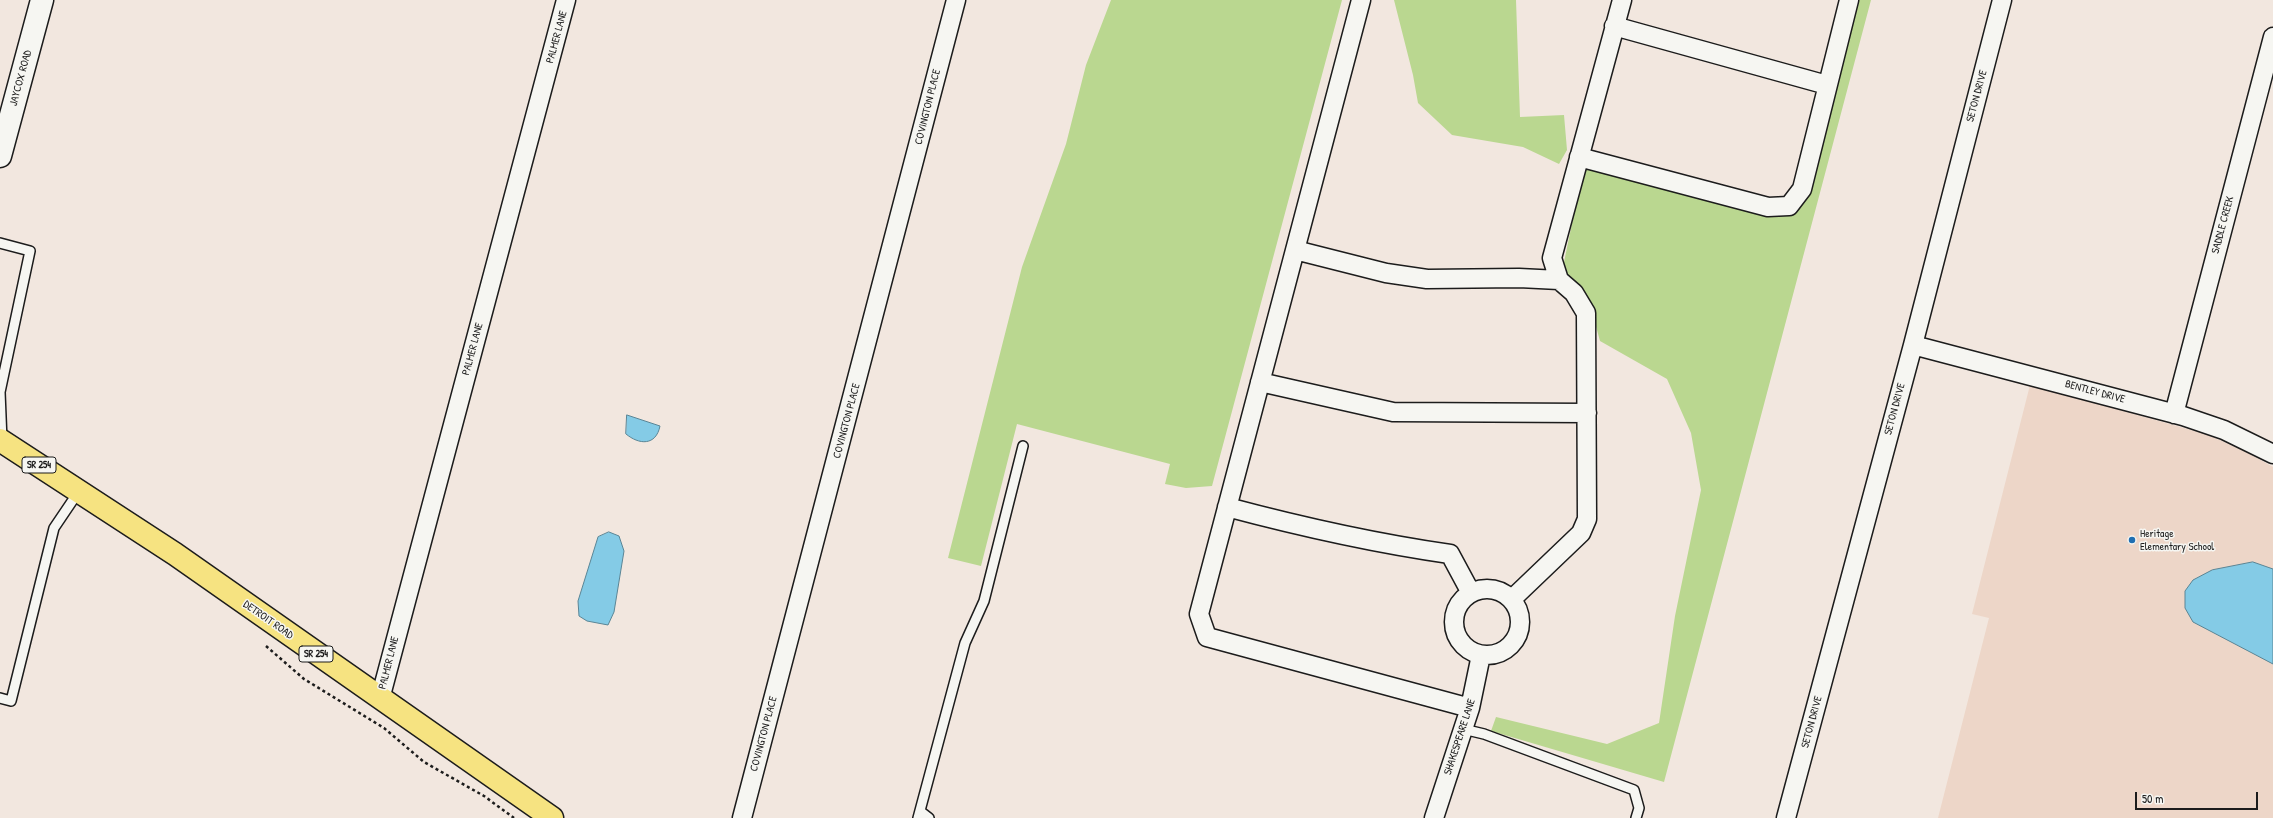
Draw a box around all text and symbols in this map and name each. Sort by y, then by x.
street label: PALMER LANE [544,9,570,65]
street label: JAYCOX ROAD [7,49,35,107]
street label: COVINGTON PLACE [912,68,944,146]
street label: SETON DRIVE [1964,68,1990,124]
street label: SADDLE CREEK [2209,195,2237,255]
street label: PALMER LANE [460,321,486,377]
street label: BENTLEY DRIVE [2064,378,2126,406]
street label: SETON DRIVE [1882,381,1908,437]
street label: COVINGTON PLACE [831,382,863,460]
road number: SR 254 [22,457,56,473]
place label: Heritage Elementary School [2140,527,2214,553]
marker: Heritage Elementary School [2127,535,2137,545]
street label: DETROIT ROAD [240,598,296,642]
street label: PALMER LANE [376,635,402,691]
road number: SR 254 [299,646,333,662]
street label: SETON DRIVE [1799,694,1825,750]
street label: COVINGTON PLACE [748,695,780,773]
street label: SHAKESPEARE LANE [1441,697,1479,777]
scale bar [2137,784,2260,810]
text: 50 m [2142,790,2163,807]

